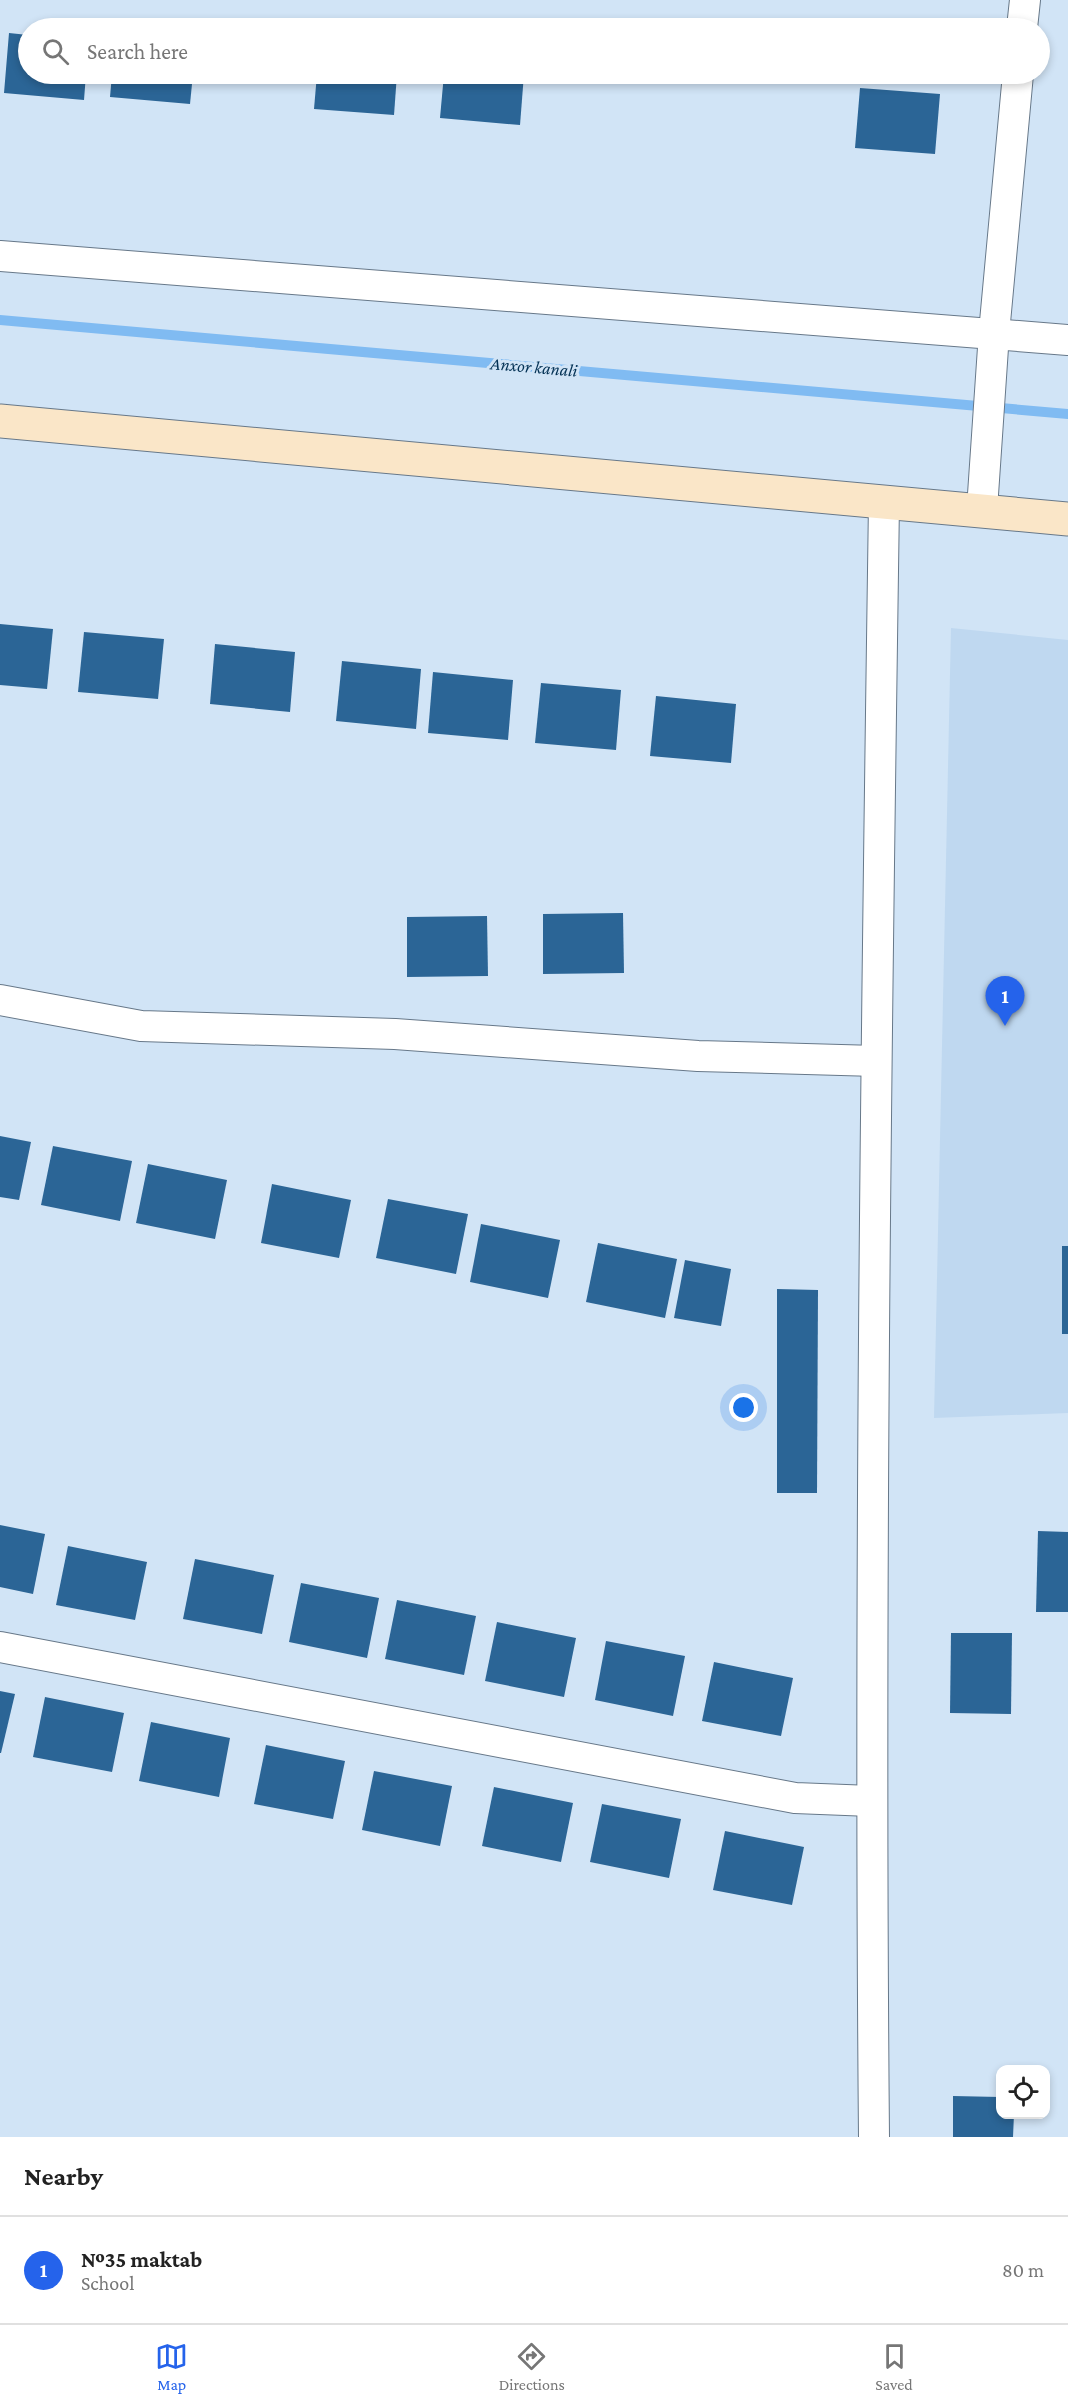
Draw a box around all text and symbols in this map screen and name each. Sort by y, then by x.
search box [18,18,1050,84]
icon: search [39,35,72,68]
text: Search here [87,39,188,64]
water label: Anxor kanali [489,353,578,381]
pin: 1 [986,976,1024,1026]
your location [729,1393,758,1422]
map controls [996,2065,1050,2119]
button: locate [996,2065,1050,2119]
text: Nearby [24,2162,103,2191]
text: №35 maktab [81,2247,202,2272]
text: 1 [40,2259,47,2281]
text: 80 m [1002,2259,1044,2281]
text: School [81,2272,134,2294]
tab: Map [155,2340,188,2393]
tab: Directions [499,2340,565,2393]
tab: Saved [875,2340,913,2393]

